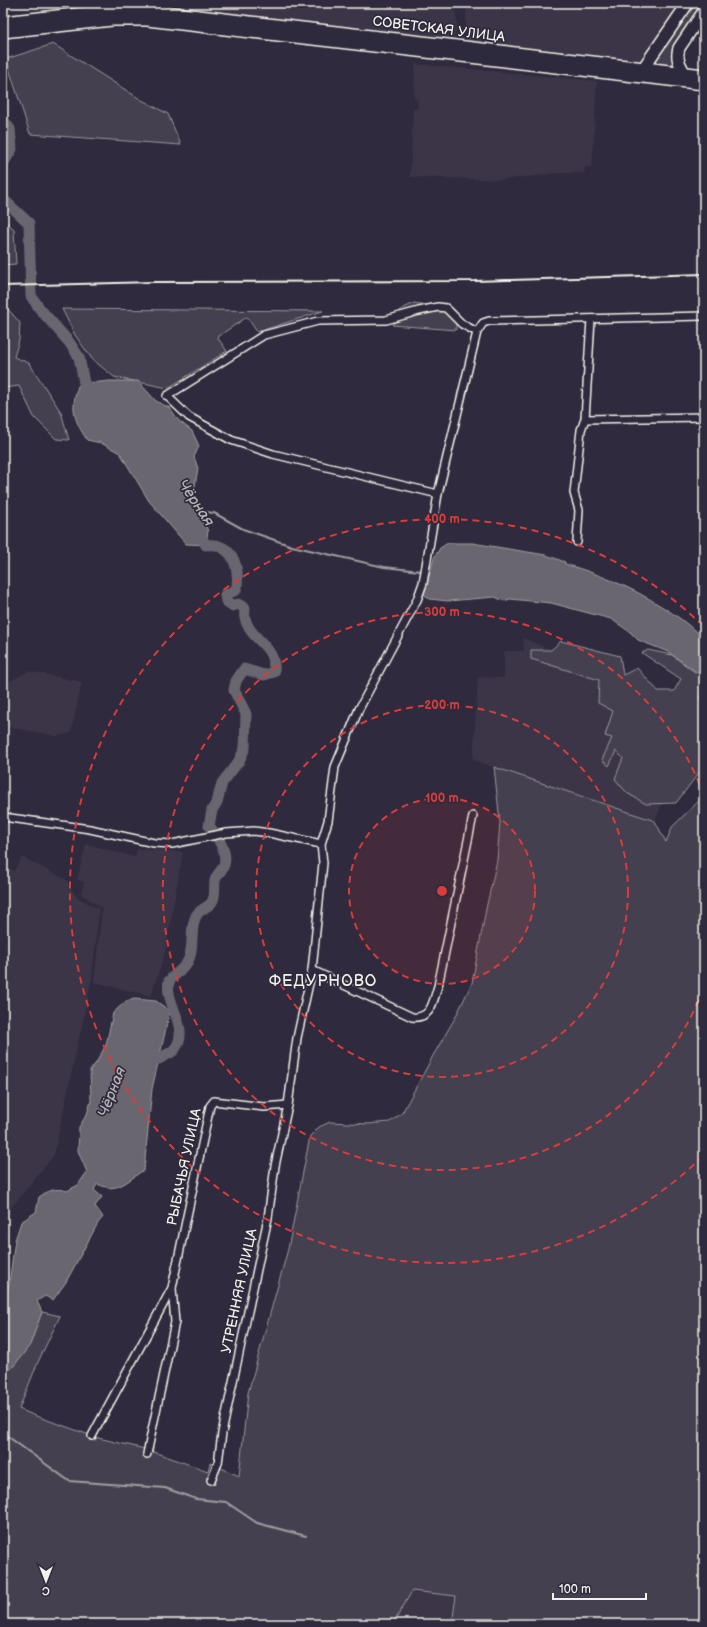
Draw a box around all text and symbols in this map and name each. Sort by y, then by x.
street label: СОВЕТСКАЯ УЛИЦА [372,12,507,46]
water label: Чёрная [173,476,219,531]
text: 400 m [424,512,460,527]
text: 300 m [424,605,460,620]
text: 200 m [424,698,460,713]
text: 100 m [425,791,459,806]
centre of rings [435,884,449,898]
district label: ФЕДУРНОВО [269,972,377,991]
water label: Чёрная [94,1063,131,1120]
street label: РЫБАЧЬЯ УЛИЦА [163,1106,205,1227]
street label: УТРЕННЯЯ УЛИЦА [217,1227,261,1355]
north arrow [26,1561,66,1601]
scale bar [553,1575,646,1601]
text: 100 m [559,1582,591,1597]
text: С [42,1584,50,1597]

